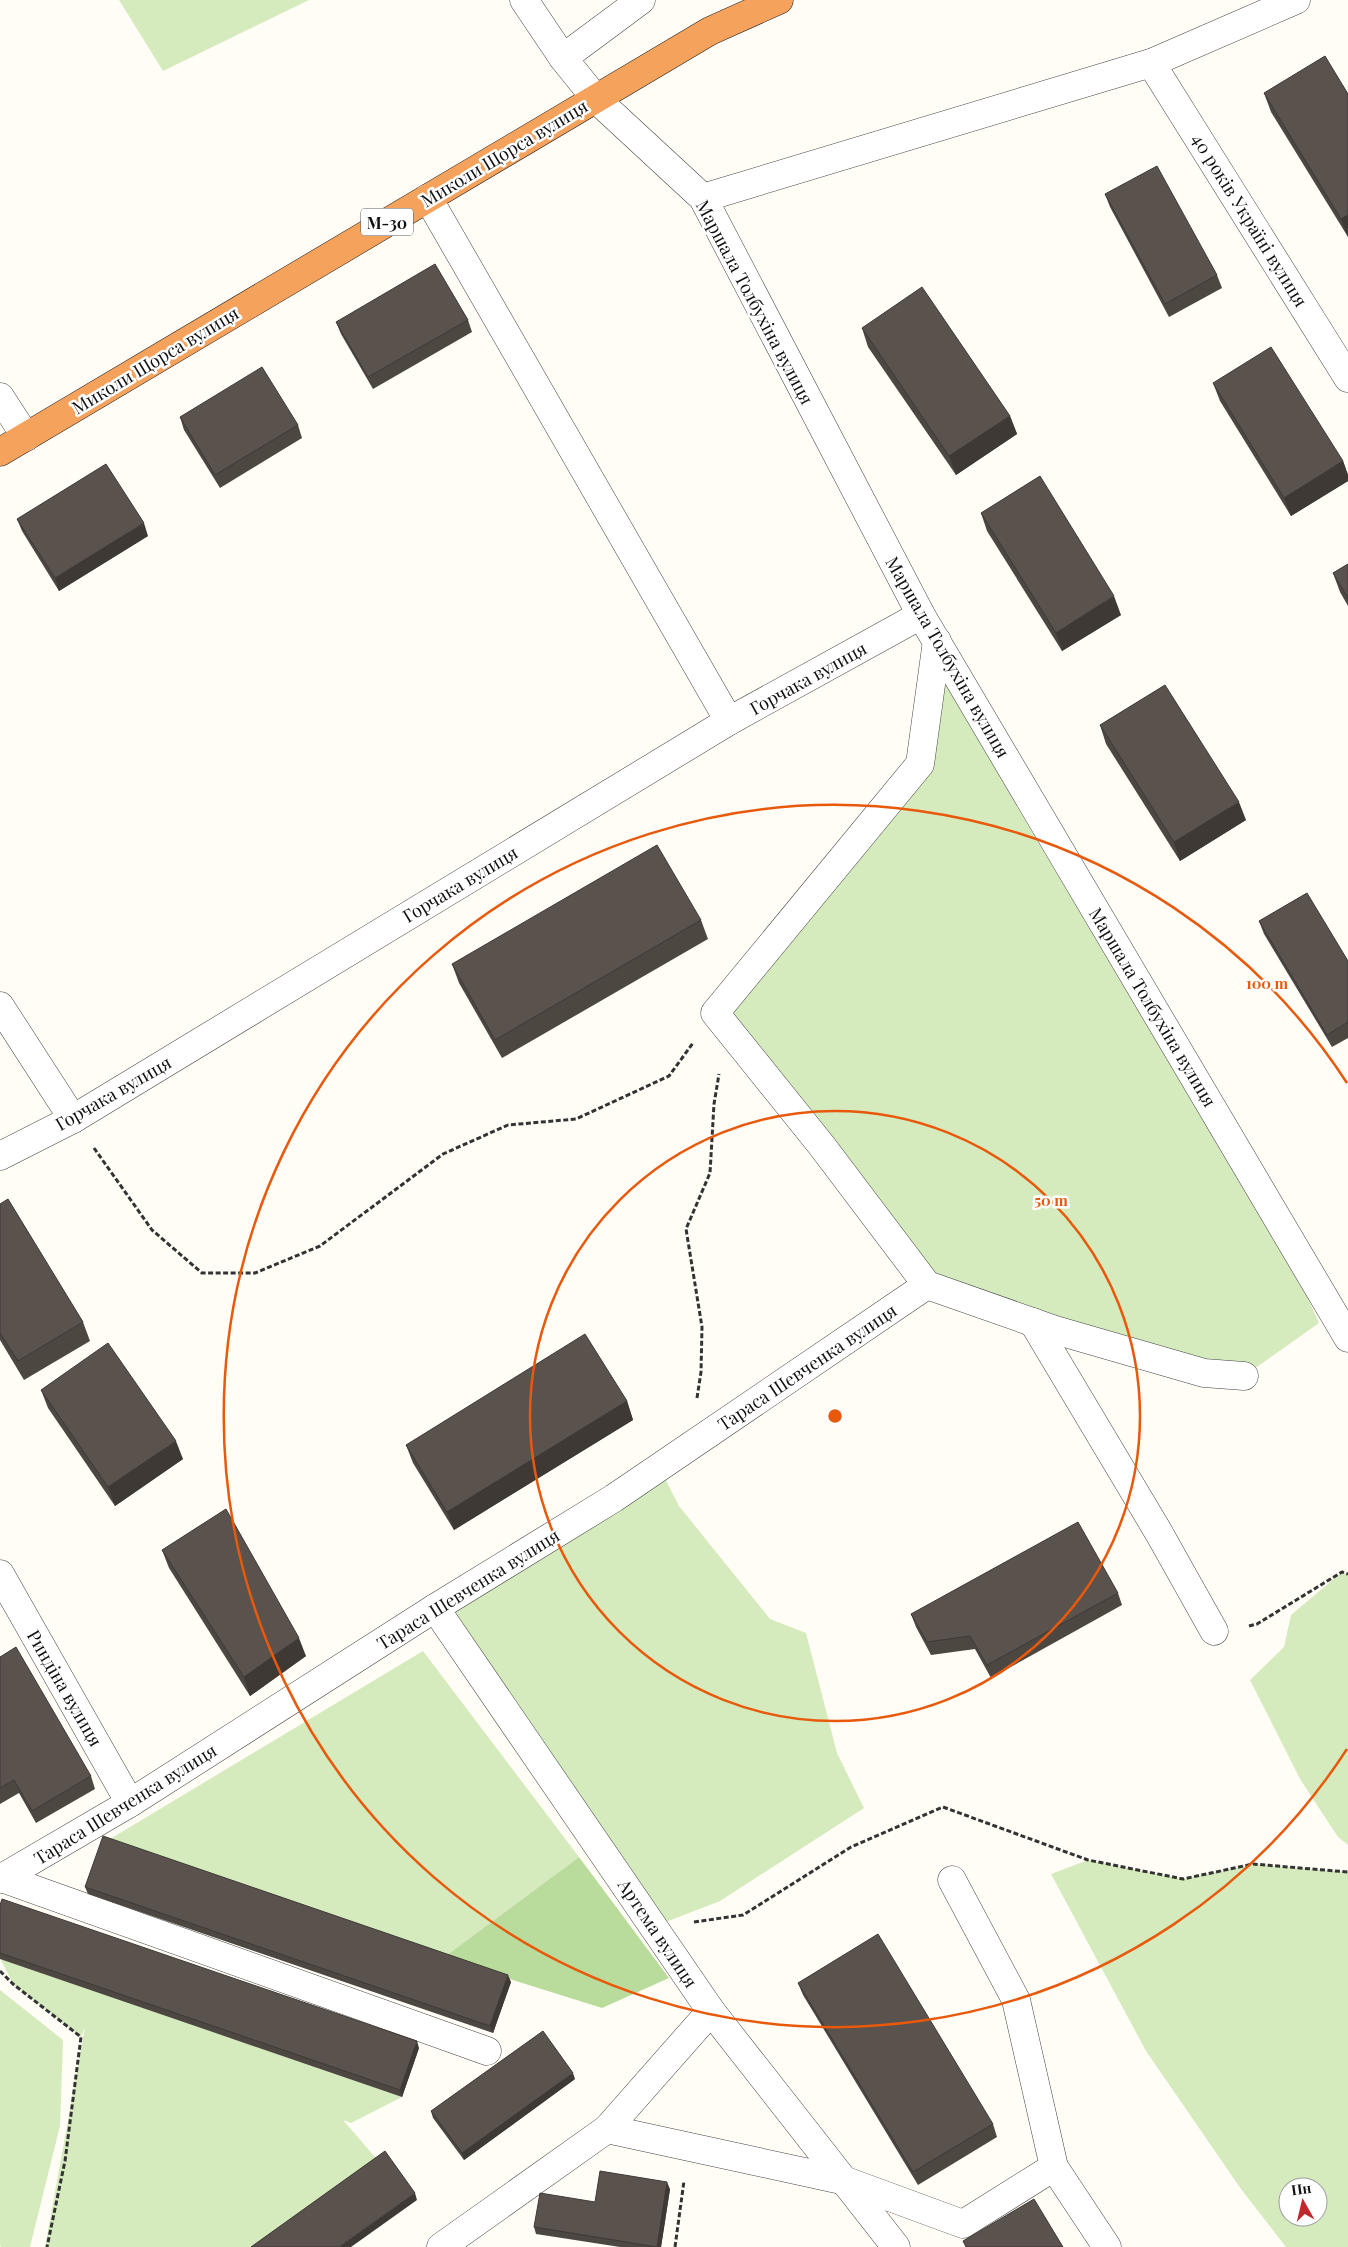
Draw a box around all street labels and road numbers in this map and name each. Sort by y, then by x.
street label: Миколи Щорса вулиця [416,93,592,212]
street label: 40 років Україні вулиця [1187,129,1313,312]
street label: Маршала Толбухіна вулиця [691,196,819,409]
road number: М-30 [361,208,413,236]
street label: Миколи Щорса вулиця [67,300,243,419]
street label: Маршала Толбухіна вулиця [881,552,1016,762]
street label: Горчака вулиця [745,636,871,720]
street label: Горчака вулиця [398,840,522,928]
street label: Маршала Толбухіна вулиця [1084,903,1222,1111]
street label: Горчака вулиця [51,1050,176,1136]
street label: Тараса Шевченка вулиця [713,1298,901,1436]
street label: Тараса Шевченка вулиця [372,1523,564,1655]
street label: Риндіна вулиця [22,1625,108,1751]
street label: Тараса Шевченка вулиця [29,1738,221,1870]
street label: Артема вулиця [612,1873,703,1992]

